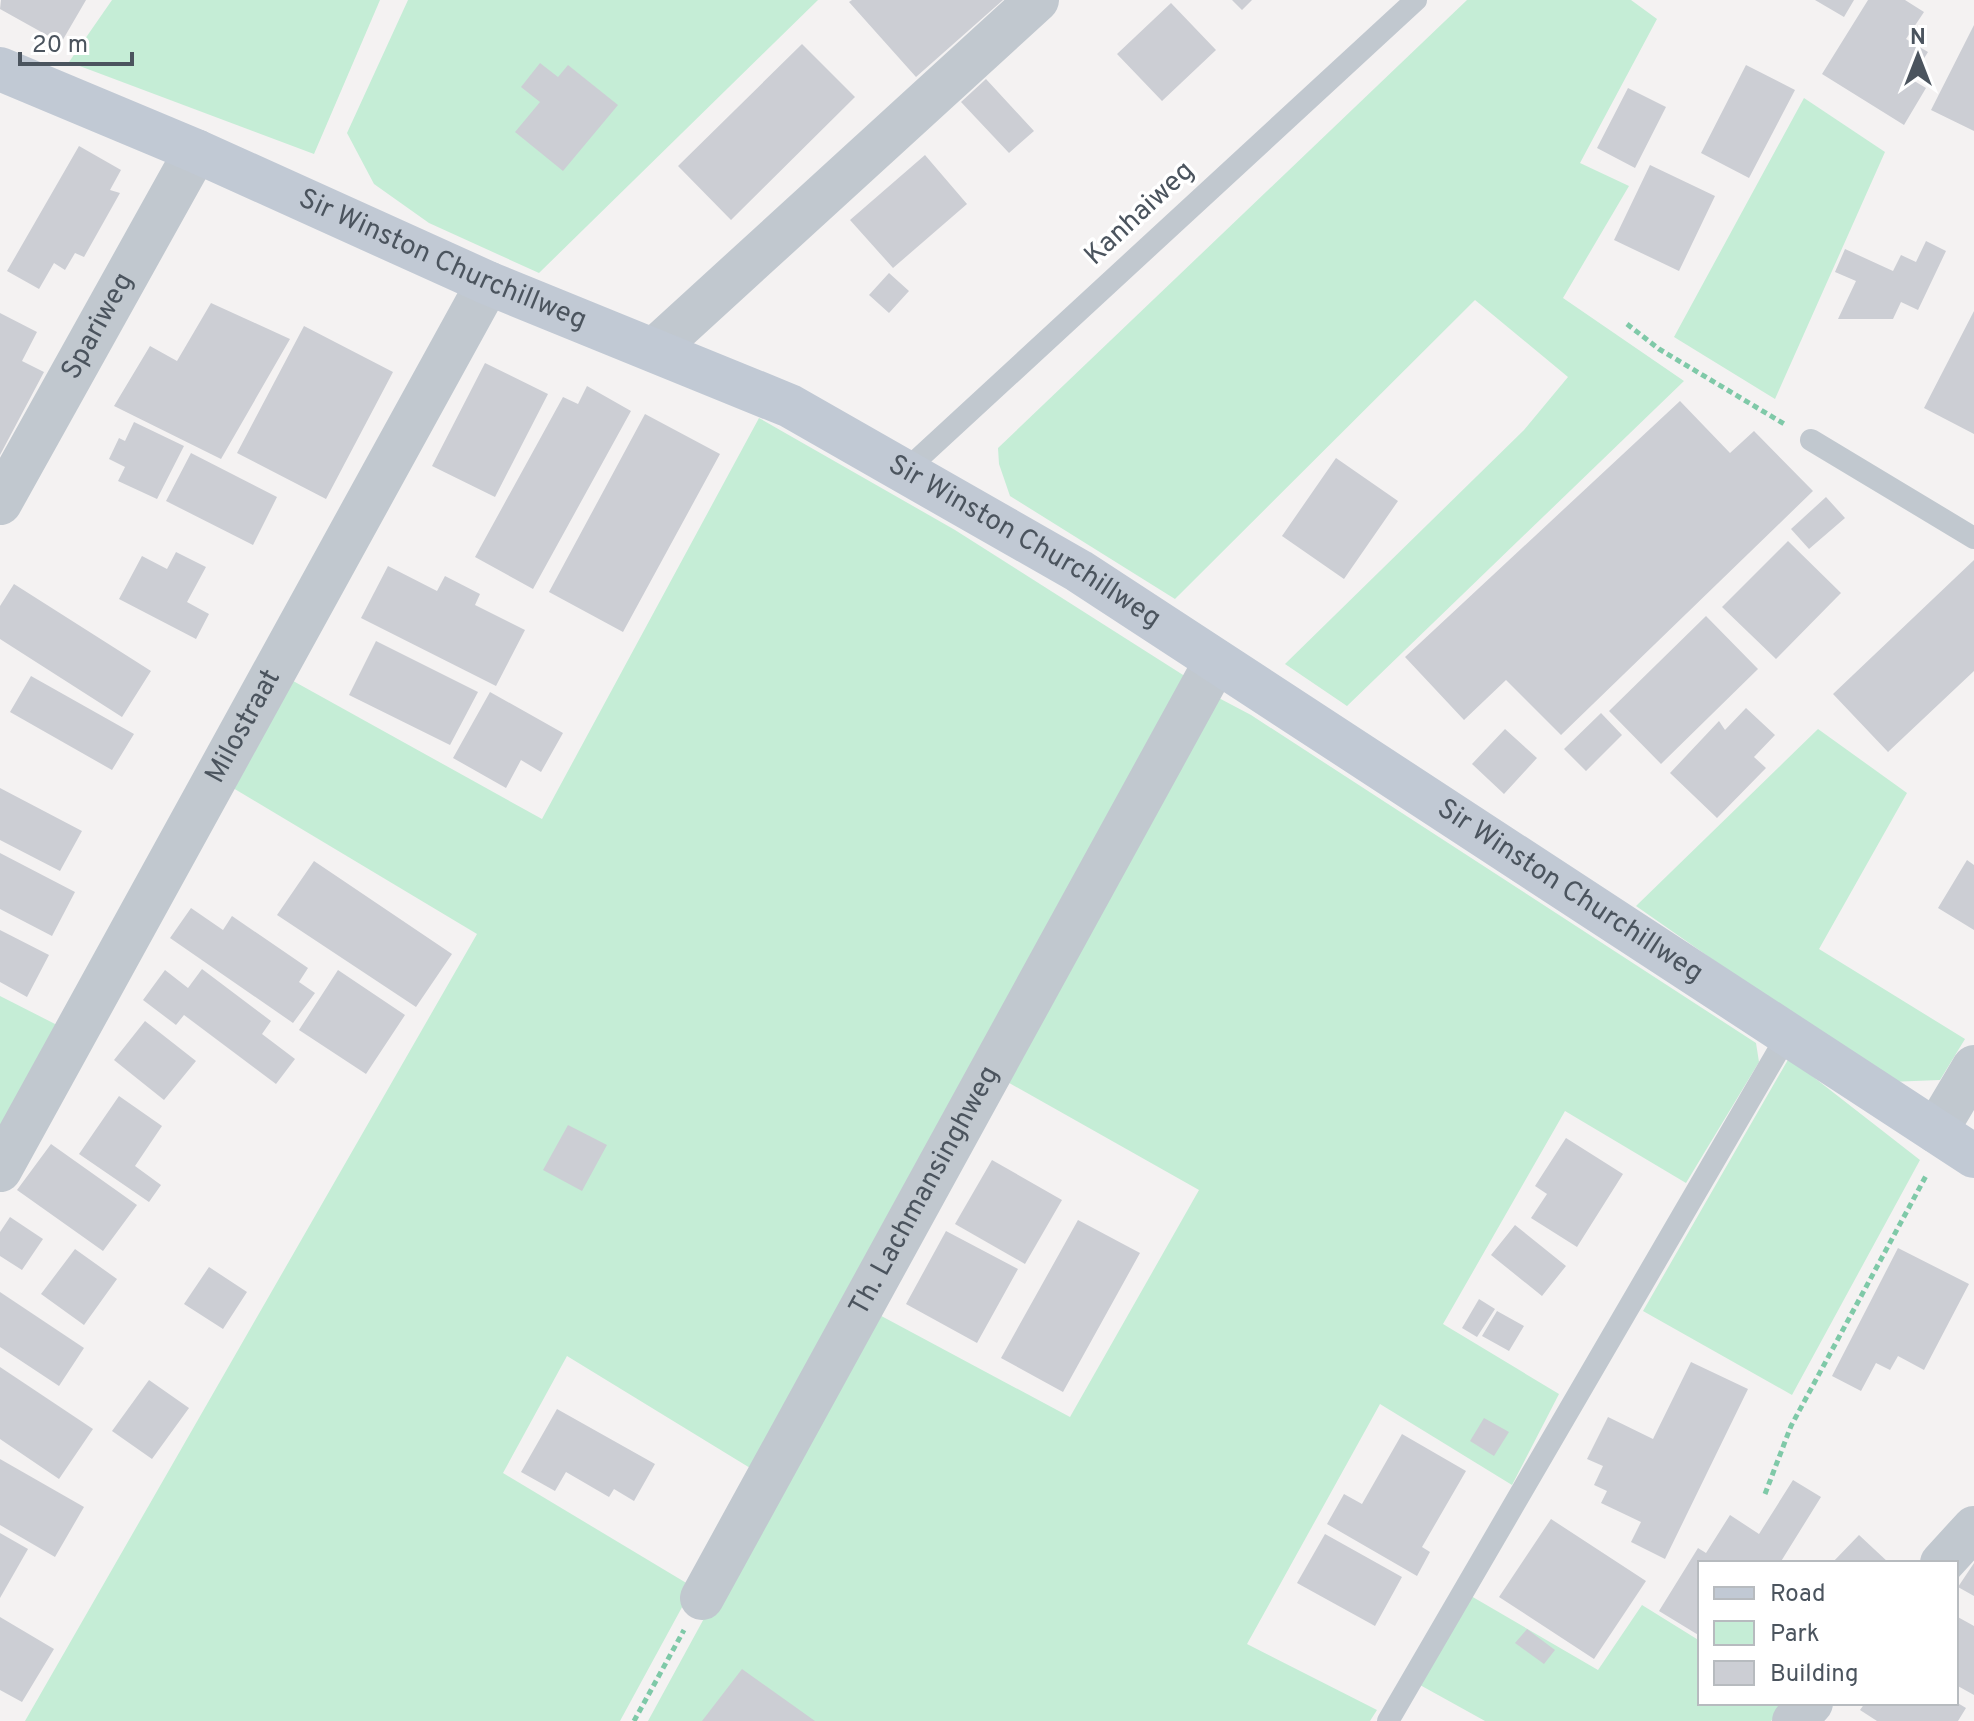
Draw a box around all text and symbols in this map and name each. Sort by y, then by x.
scale bar [20,16,132,66]
north arrow [1878,16,1958,96]
text: N [1910,25,1926,52]
text: 20 m [32,31,88,61]
street label: Kanhaiweg [1077,154,1203,274]
street label: Sir Winston Churchillweg [292,182,592,339]
street label: Spariweg [54,267,142,386]
street label: Sir Winston Churchillweg [881,448,1167,637]
street label: Milostraat [198,663,290,790]
street label: Sir Winston Churchillweg [1430,792,1710,992]
street label: Th. Lachmansinghweg [842,1060,1008,1322]
legend [1698,1561,1958,1705]
text: Road [1770,1580,1826,1610]
text: Park [1770,1620,1820,1650]
text: Building [1770,1660,1859,1690]

